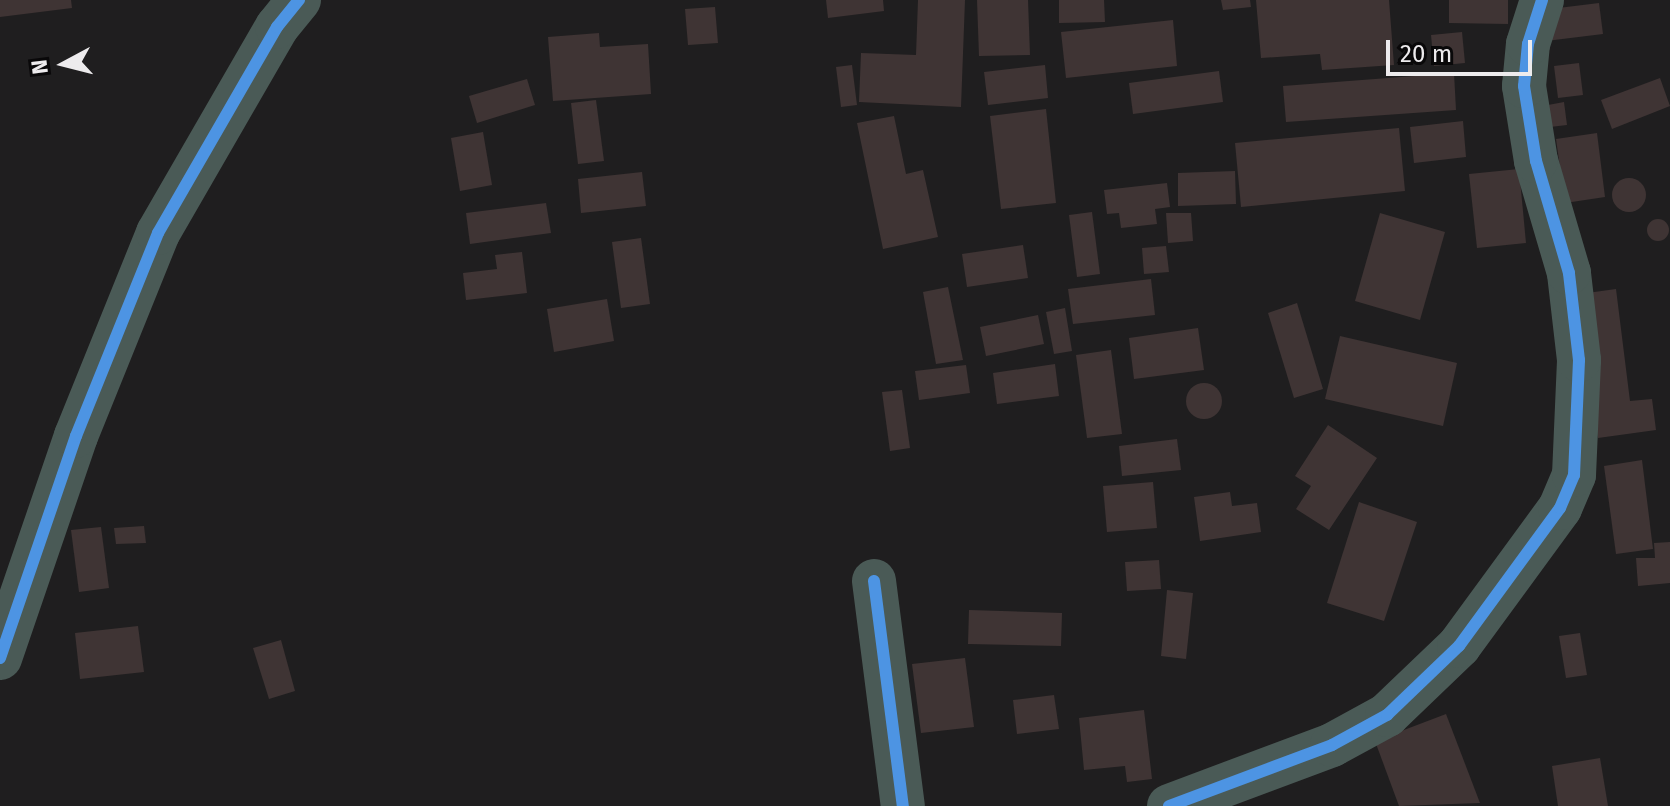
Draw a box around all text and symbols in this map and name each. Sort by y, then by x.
north arrow [24,24,104,104]
scale bar [1390,24,1536,74]
text: 20 m [1400,40,1452,68]
text: N [25,58,54,76]

